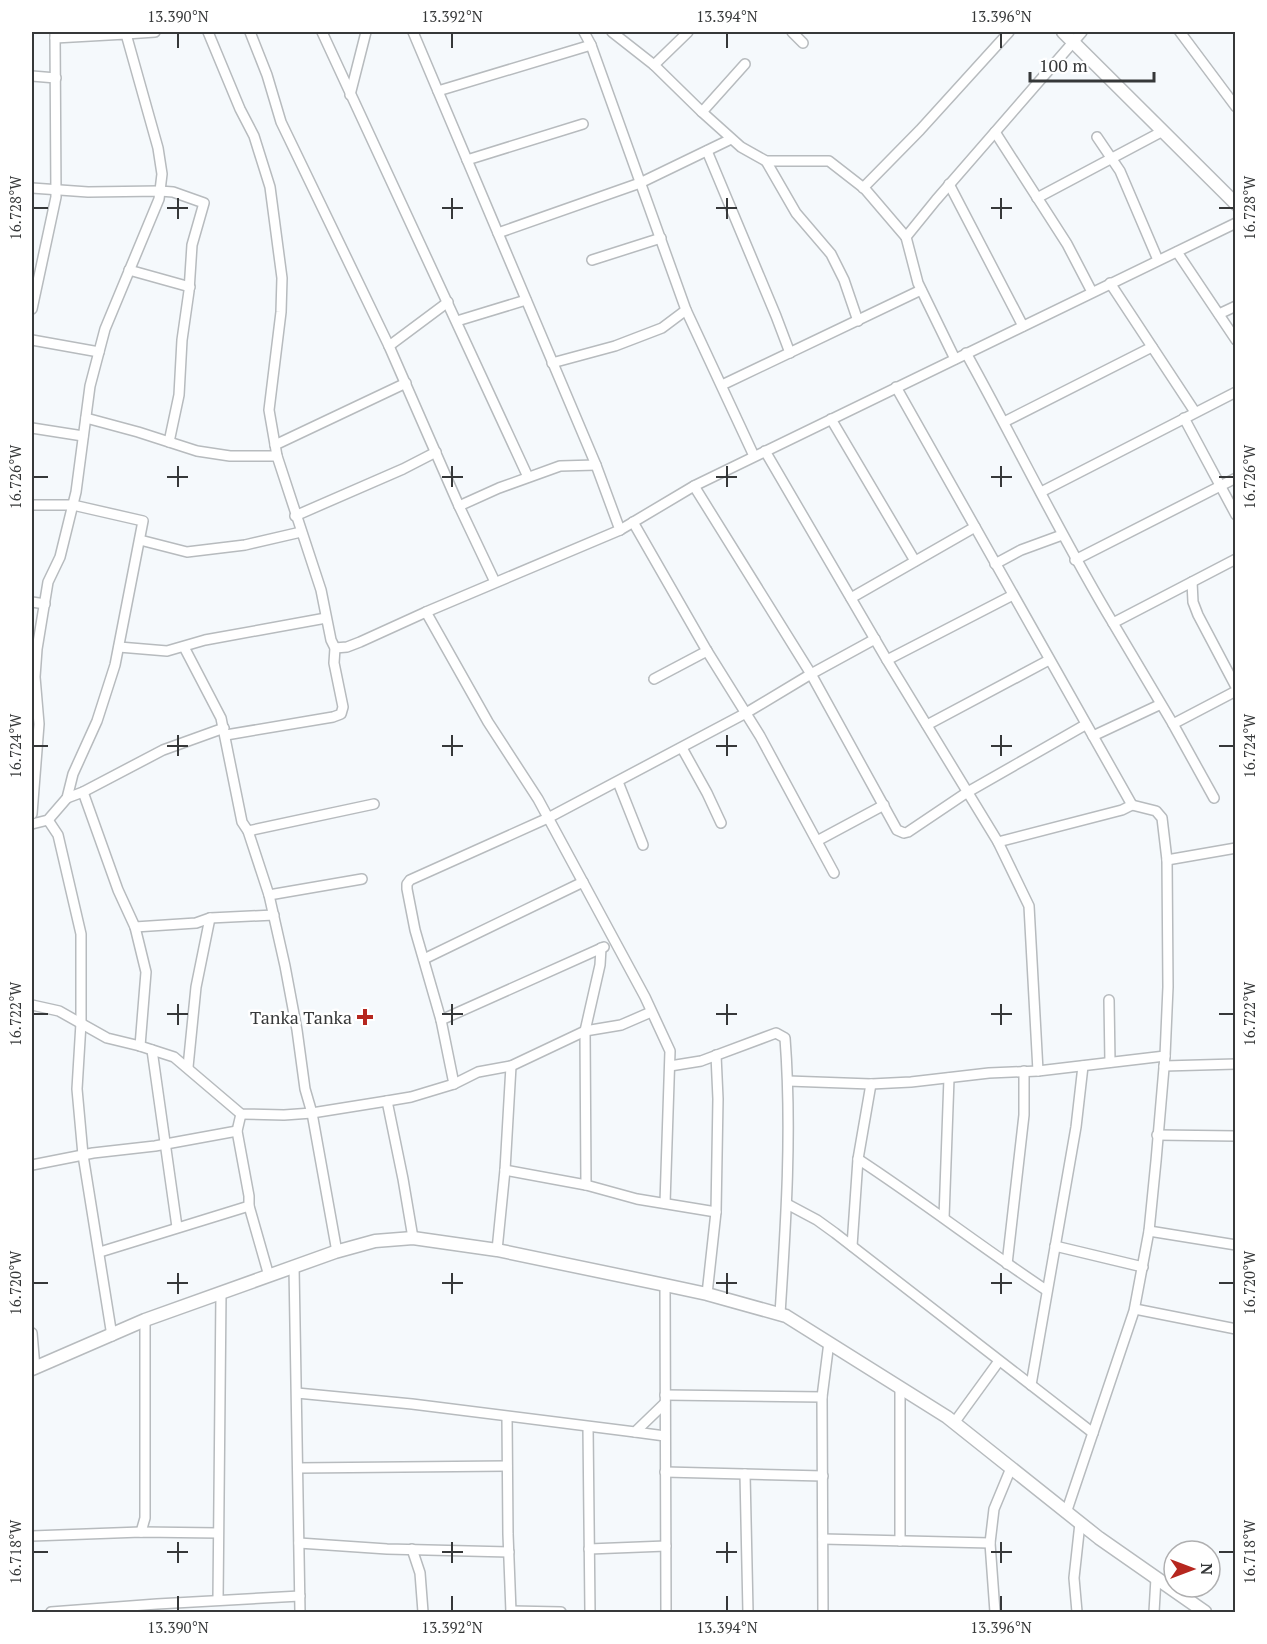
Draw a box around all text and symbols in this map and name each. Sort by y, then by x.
text: 13.390°N [147,6,209,26]
text: 13.392°N [421,6,483,26]
text: 13.394°N [696,6,758,26]
text: 13.396°N [970,6,1032,26]
scale bar [1030,45,1154,83]
text: 100 m [1039,53,1088,77]
text: 16.728°W [5,175,25,240]
text: 16.728°W [1239,175,1259,240]
text: 16.726°W [5,444,25,509]
text: 16.726°W [1239,444,1259,509]
text: 16.724°W [5,713,25,778]
text: 16.724°W [1239,713,1259,778]
text: 16.722°W [5,981,25,1046]
text: 16.722°W [1239,981,1259,1046]
place label: Tanka Tanka [250,1005,352,1029]
marker: Tanka Tanka [356,1008,374,1026]
text: 16.720°W [5,1250,25,1315]
text: 16.720°W [1239,1250,1259,1315]
text: 16.718°W [5,1519,25,1584]
text: 16.718°W [1239,1519,1259,1584]
north arrow [1162,1539,1222,1599]
text: N [1196,1563,1218,1575]
text: 13.390°N [147,1617,209,1637]
text: 13.392°N [421,1617,483,1637]
text: 13.394°N [696,1617,758,1637]
text: 13.396°N [970,1617,1032,1637]

